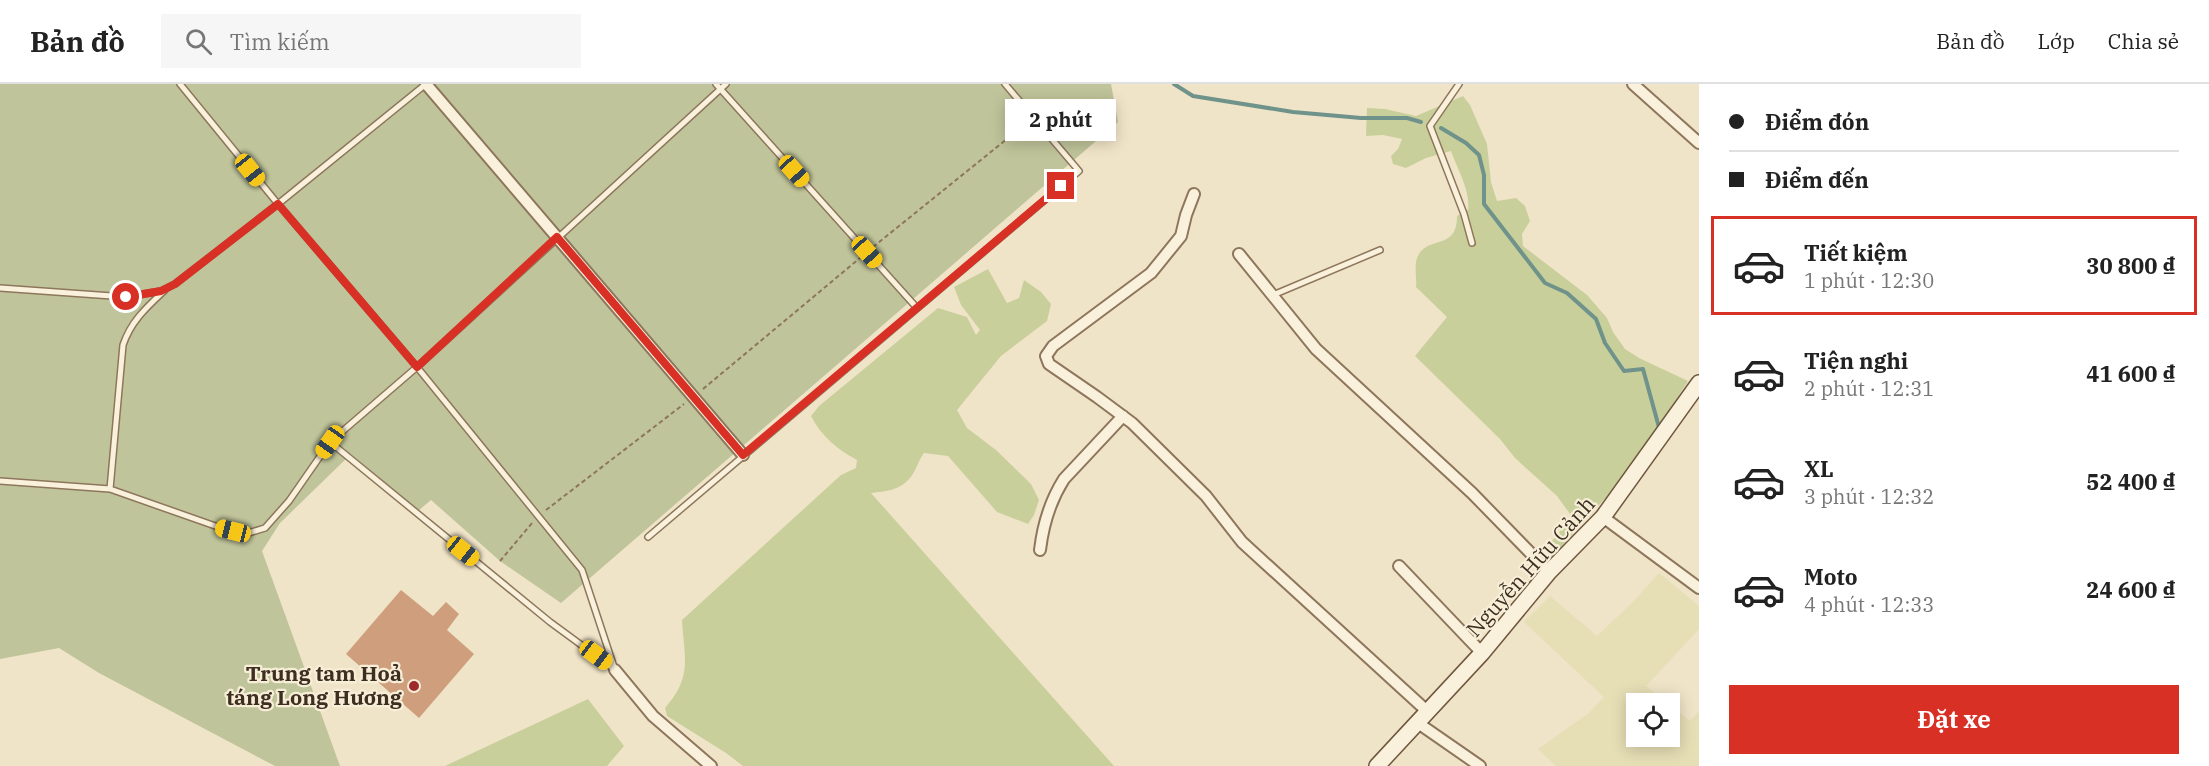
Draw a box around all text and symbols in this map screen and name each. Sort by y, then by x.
search box [161,14,581,68]
text: Bản đồ [30,23,125,60]
icon: search [182,25,215,58]
text: Tìm kiếm [230,27,330,56]
text: Bản đồ [1936,27,2005,55]
text: Lớp [2038,27,2075,55]
text: Chia sẻ [2108,27,2179,55]
callout: 2 phút [1006,99,1116,141]
text: 2 phút [1029,106,1092,133]
text: Điểm đón [1765,107,1869,136]
car [232,150,268,190]
car [775,152,813,190]
text: Điểm đến [1765,165,1869,194]
route end [1047,172,1074,199]
car [848,233,886,271]
text: Tiết kiệm [1804,238,1908,267]
icon: car [1732,239,1786,293]
text: 30 800 ₫ [2086,251,2176,280]
text: 1 phút · 12:30 [1804,267,1934,294]
route start [112,283,139,310]
text: Tiện nghi [1804,346,1908,375]
icon: car [1732,347,1786,401]
text: 41 600 ₫ [2086,359,2176,388]
text: 2 phút · 12:31 [1804,375,1934,402]
car [312,422,348,462]
text: XL [1804,454,1834,483]
icon: car [1732,455,1786,509]
text: 52 400 ₫ [2086,467,2176,496]
text: 3 phút · 12:32 [1804,483,1934,510]
street label: Nguyễn Hữu Cảnh [1460,490,1601,643]
car [213,518,253,544]
car [443,533,483,569]
text: Moto [1804,562,1858,591]
icon: car [1732,563,1786,617]
text: 24 600 ₫ [2086,575,2176,604]
text: 4 phút · 12:33 [1804,591,1934,618]
car [576,637,616,673]
place label: Trung tam Hoả táng Long Hương [226,659,403,711]
marker: Trung tam Hoả táng Long Hương [407,679,421,693]
button: Đặt xe [1729,685,2179,754]
map controls [1626,693,1680,747]
button: locate [1626,693,1680,747]

